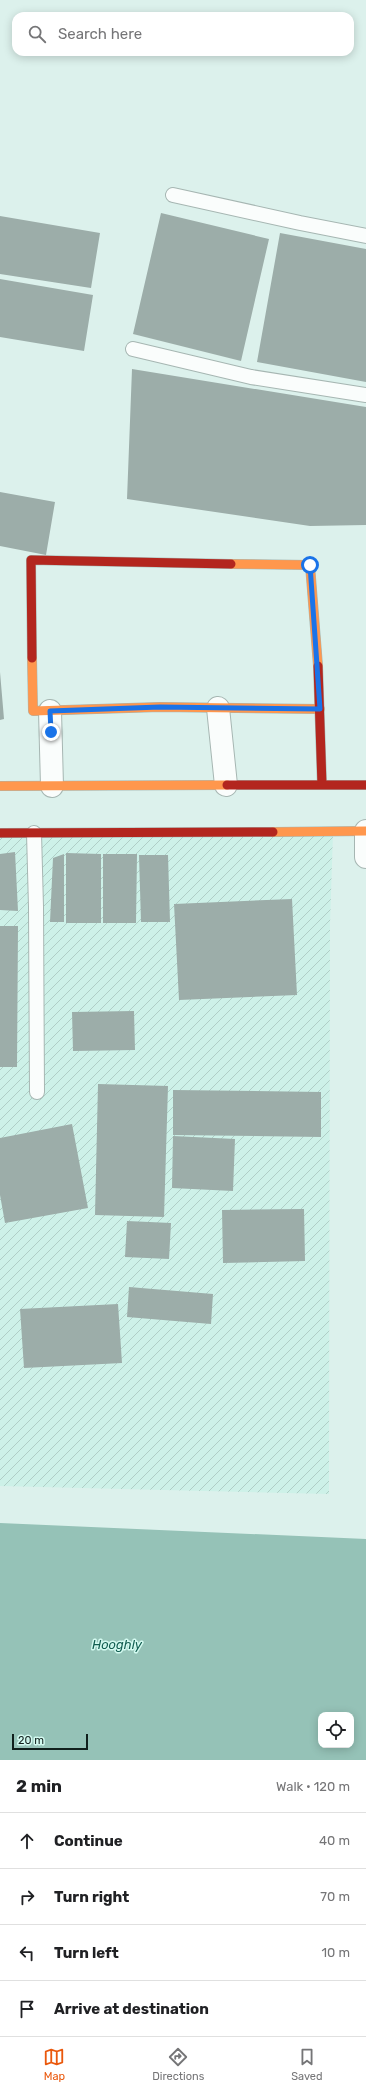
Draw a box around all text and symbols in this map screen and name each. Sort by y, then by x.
search box [12,12,354,56]
icon: search [26,23,48,45]
text: Search here [58,25,142,43]
route start [301,556,319,574]
route end [42,723,60,741]
water label: Hooghly [92,1637,143,1653]
map controls [318,1712,354,1748]
button: locate [318,1712,354,1748]
scale bar [12,1732,88,1751]
text: 20 m [18,1734,44,1747]
text: 2 min [16,1776,62,1796]
text: Walk · 120 m [276,1779,350,1794]
icon: ahead [16,1830,38,1852]
text: Continue [54,1832,123,1850]
text: 40 m [319,1833,350,1848]
icon: right [16,1886,38,1908]
text: Turn right [54,1888,129,1906]
text: 70 m [320,1889,350,1904]
icon: left [16,1942,38,1964]
text: Turn left [54,1944,119,1962]
text: 10 m [321,1945,350,1960]
icon: arrive [16,1998,38,2020]
text: Arrive at destination [54,2000,209,2018]
tab: Map [43,2046,65,2083]
tab: Directions [152,2046,204,2083]
tab: Saved [291,2046,323,2083]

